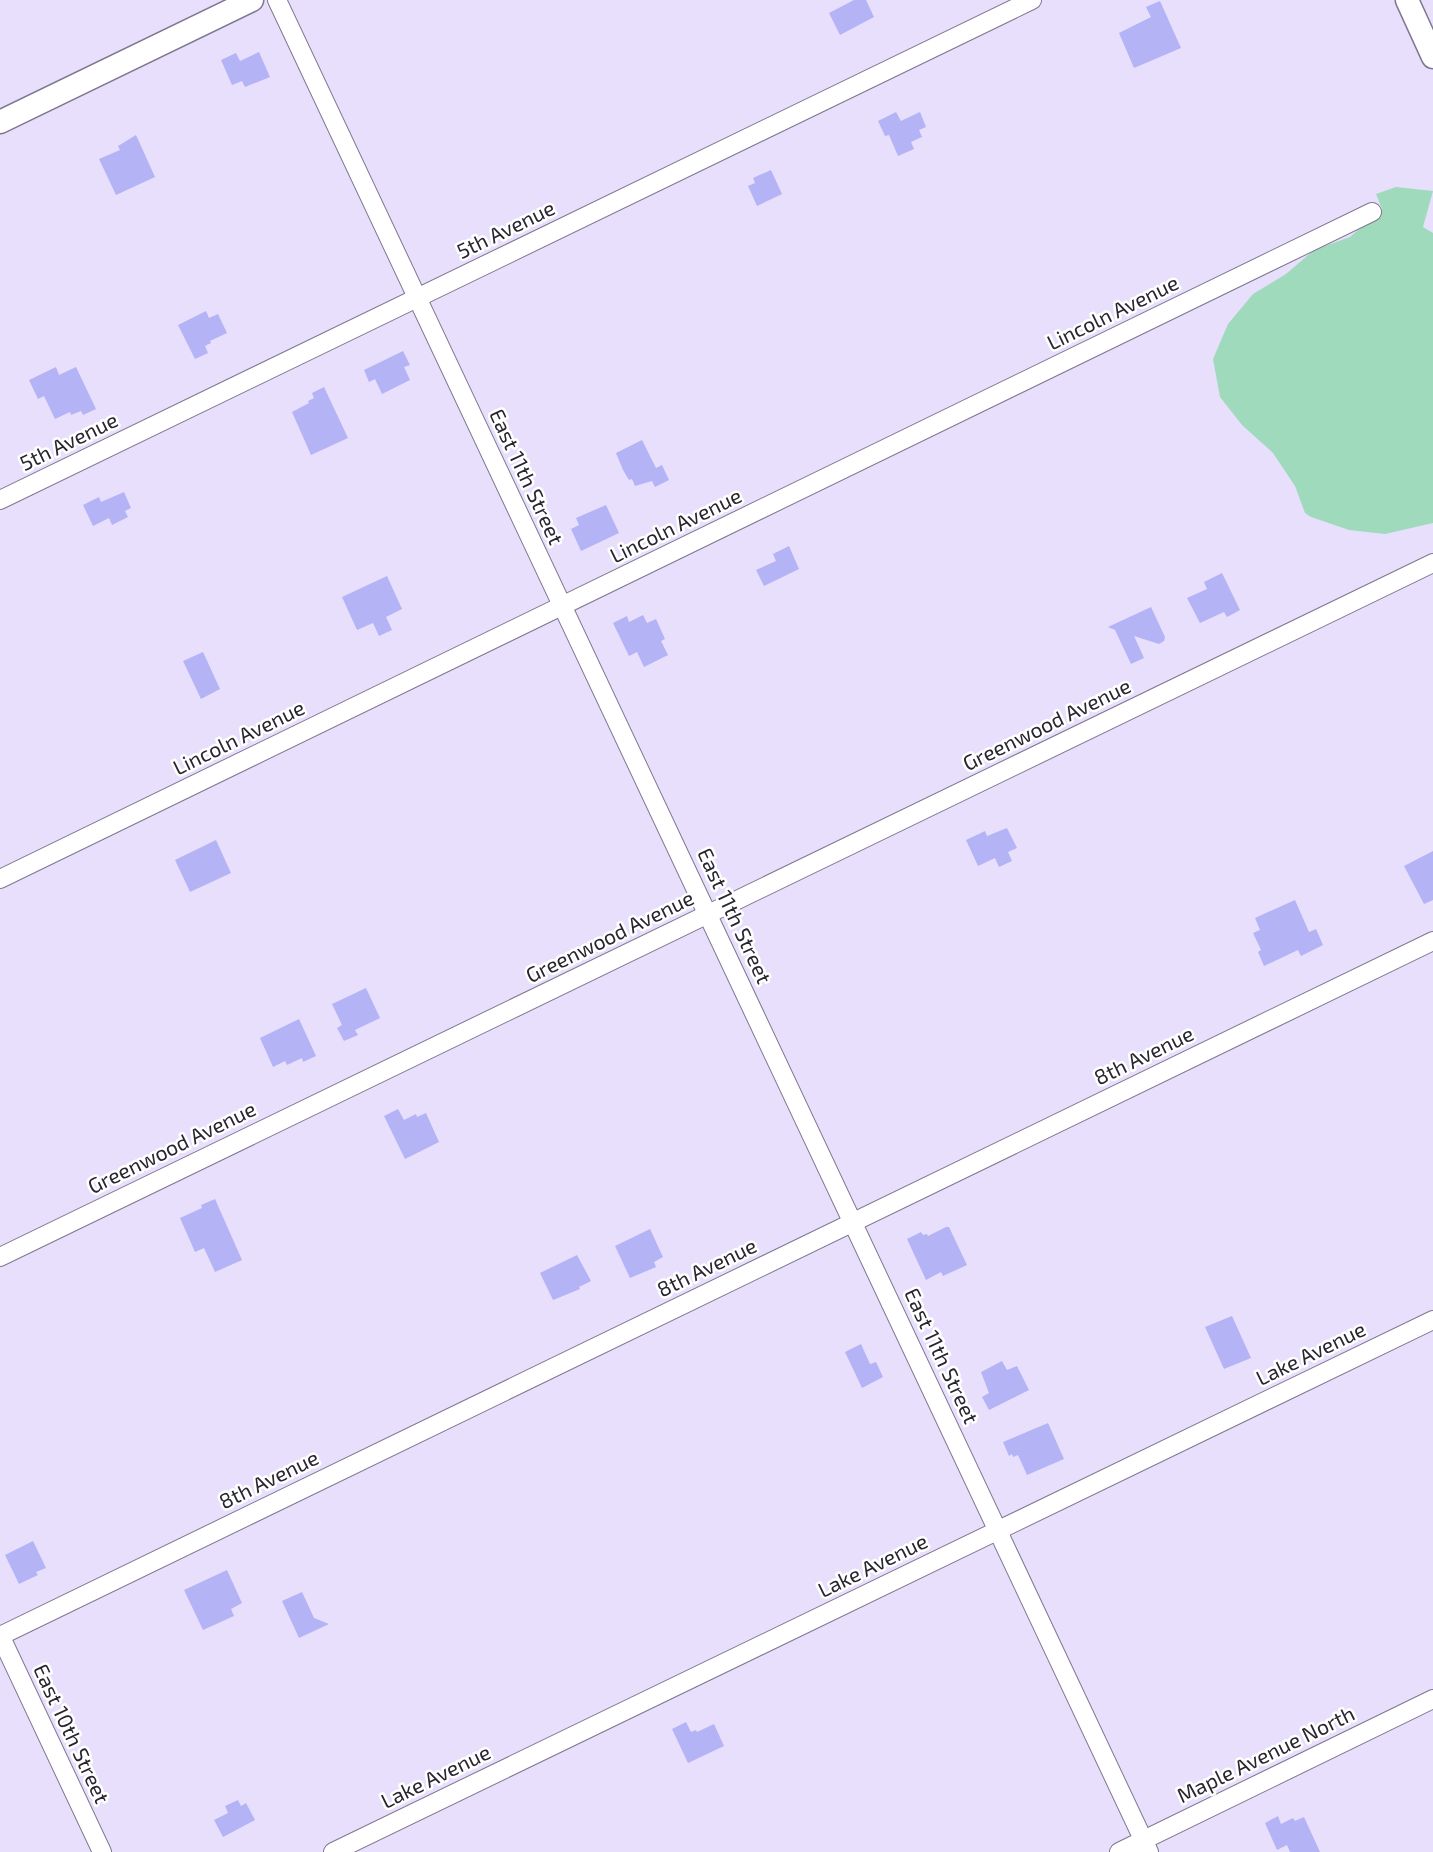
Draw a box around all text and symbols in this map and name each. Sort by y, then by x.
street label: 5th Avenue [452,194,558,263]
street label: Lincoln Avenue [1042,269,1182,354]
street label: East 11th Street [485,405,570,548]
street label: 5th Avenue [15,406,121,475]
street label: Lincoln Avenue [605,482,745,567]
street label: Greenwood Avenue [958,672,1134,775]
street label: Lincoln Avenue [168,694,308,779]
street label: East 11th Street [693,844,778,987]
street label: Greenwood Avenue [521,884,697,987]
street label: 8th Avenue [1090,1020,1197,1089]
street label: Greenwood Avenue [83,1095,259,1198]
street label: 8th Avenue [653,1232,760,1301]
street label: East 11th Street [900,1284,985,1427]
street label: Lake Avenue [1252,1315,1369,1390]
street label: 8th Avenue [215,1444,322,1513]
street label: Lake Avenue [814,1527,931,1602]
street label: East 10th Street [29,1660,116,1807]
street label: Maple Avenue North [1173,1700,1358,1807]
street label: Lake Avenue [377,1738,494,1813]

